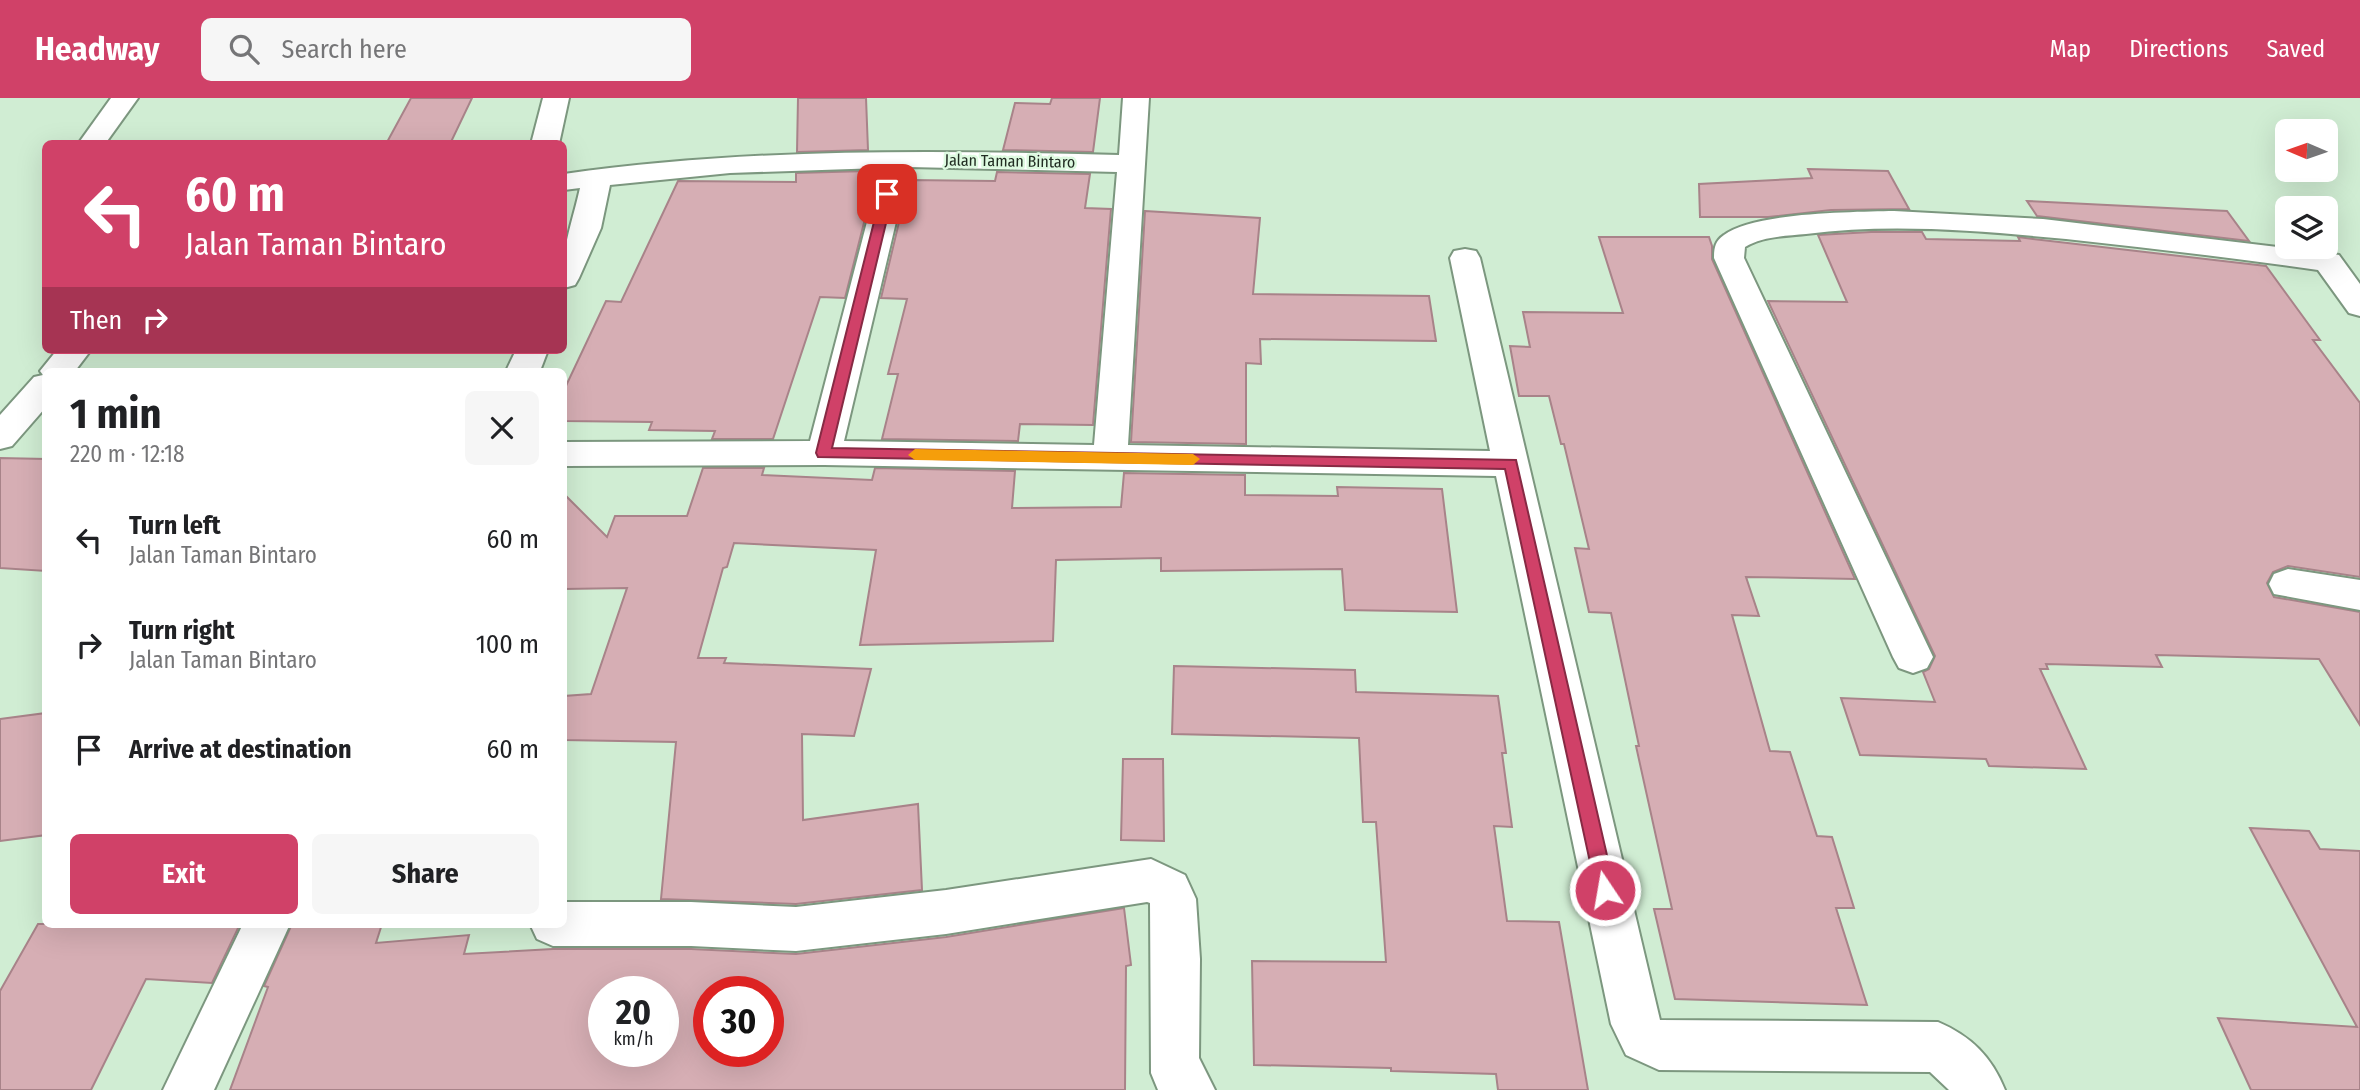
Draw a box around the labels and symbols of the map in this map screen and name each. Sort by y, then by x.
north arrow [2275,119,2338,182]
street label: Jalan Taman Bintaro [944,150,1076,172]
pin [857,164,917,224]
position arrow [1568,853,1642,927]
speed limit sign: 30 [693,976,784,1067]

